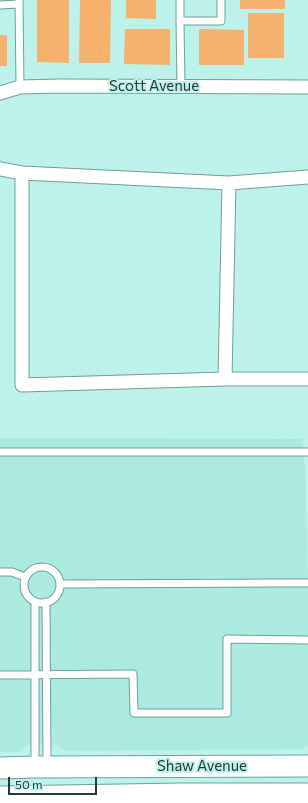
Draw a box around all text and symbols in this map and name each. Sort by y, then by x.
street label: Scott Avenue [109,77,199,95]
street label: Shaw Avenue [157,757,247,775]
scale bar [10,769,99,795]
text: 50 m [15,777,43,791]

